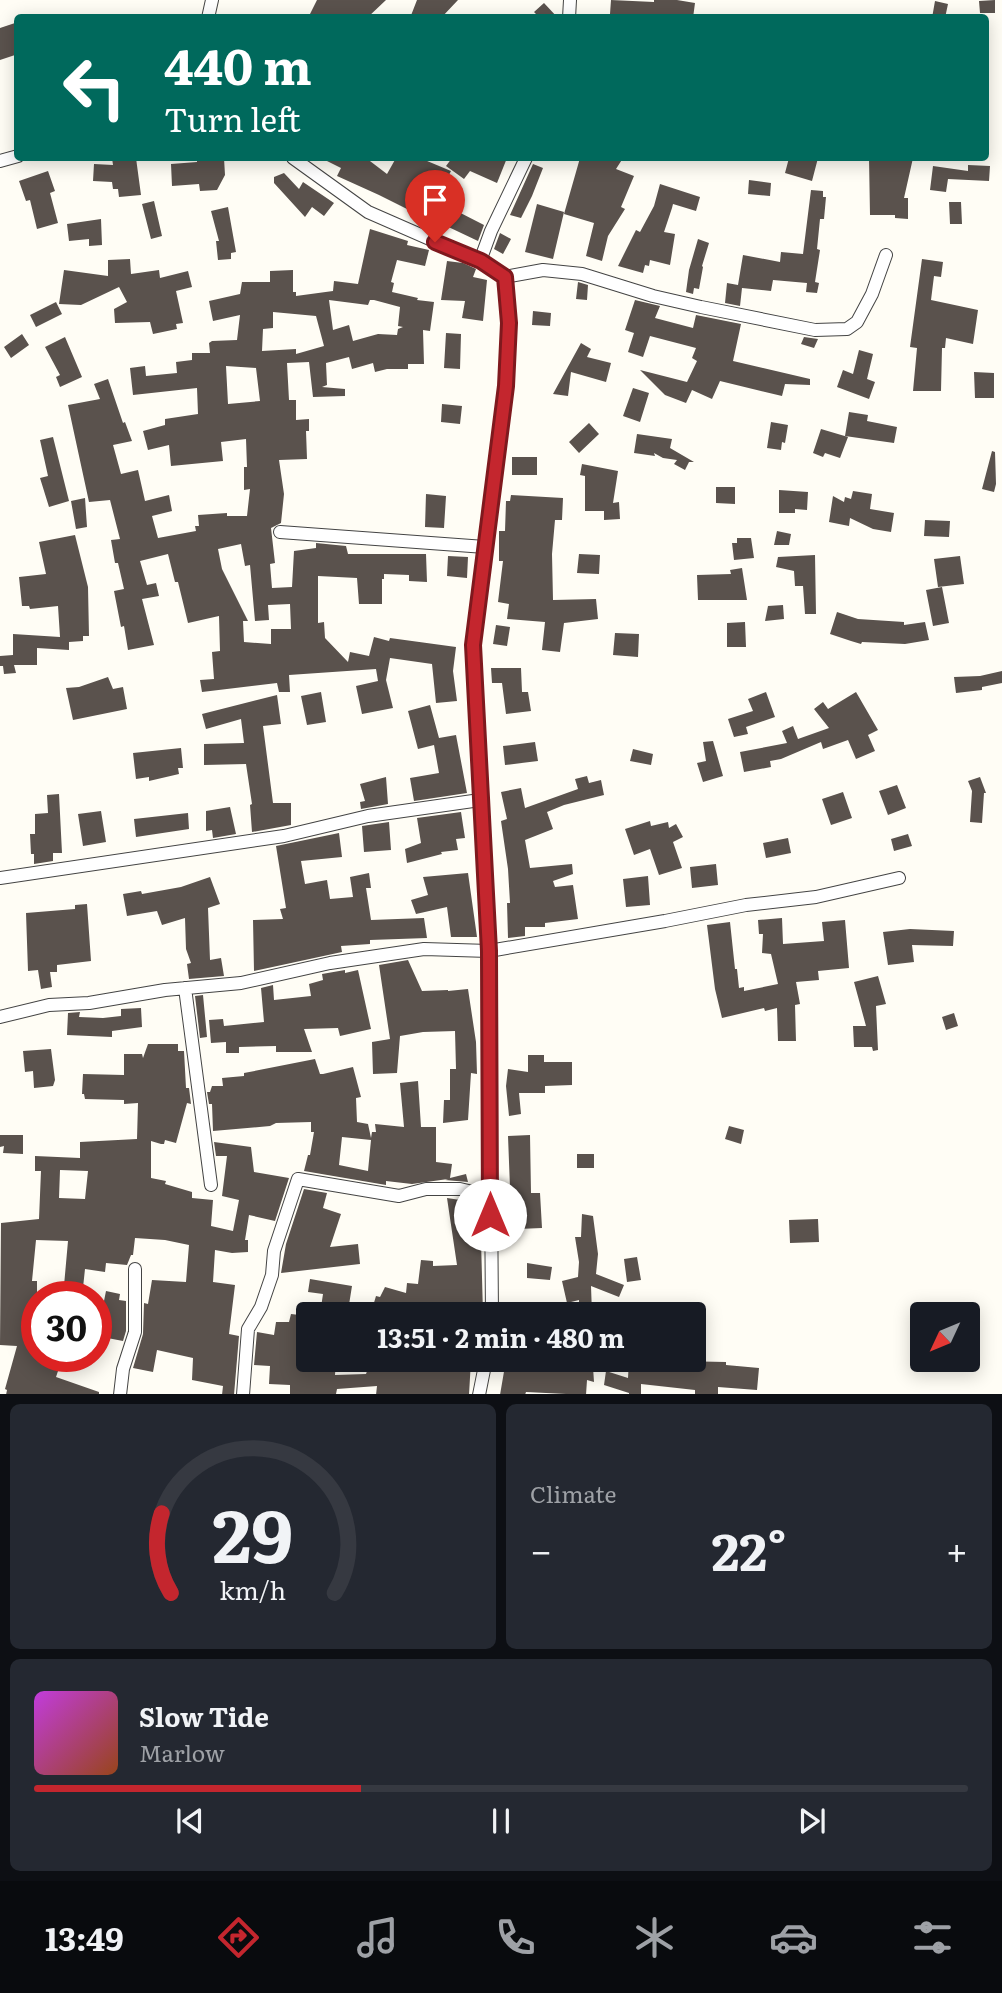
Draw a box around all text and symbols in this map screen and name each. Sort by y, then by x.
text: 440 m [164,27,312,100]
icon: left [49,42,140,133]
text: Turn left [164,94,301,142]
pin [405,170,465,242]
icon: arrive [416,181,454,219]
position arrow [453,1178,527,1252]
speed limit sign: 30 [21,1281,112,1372]
north arrow [910,1302,980,1372]
map controls [910,1302,980,1372]
text: 13:51 · 2 min · 480 m [377,1317,625,1356]
text: Climate [530,1476,616,1510]
text: 29 [212,1477,294,1585]
text: 22° [711,1510,787,1587]
text: − [530,1520,552,1577]
text: + [946,1520,968,1577]
text: km/h [220,1570,286,1607]
text: Slow Tide [139,1696,269,1735]
text: Marlow [139,1735,225,1769]
icon: previous [171,1802,209,1840]
icon: pause [482,1802,520,1840]
icon: next [793,1802,831,1840]
text: 13:49 [45,1913,124,1961]
icon: directions [214,1913,263,1962]
icon: music [353,1913,402,1962]
icon: phone [491,1913,540,1962]
icon: climate [630,1913,679,1962]
icon: car [769,1913,818,1962]
icon: filters [908,1913,957,1962]

